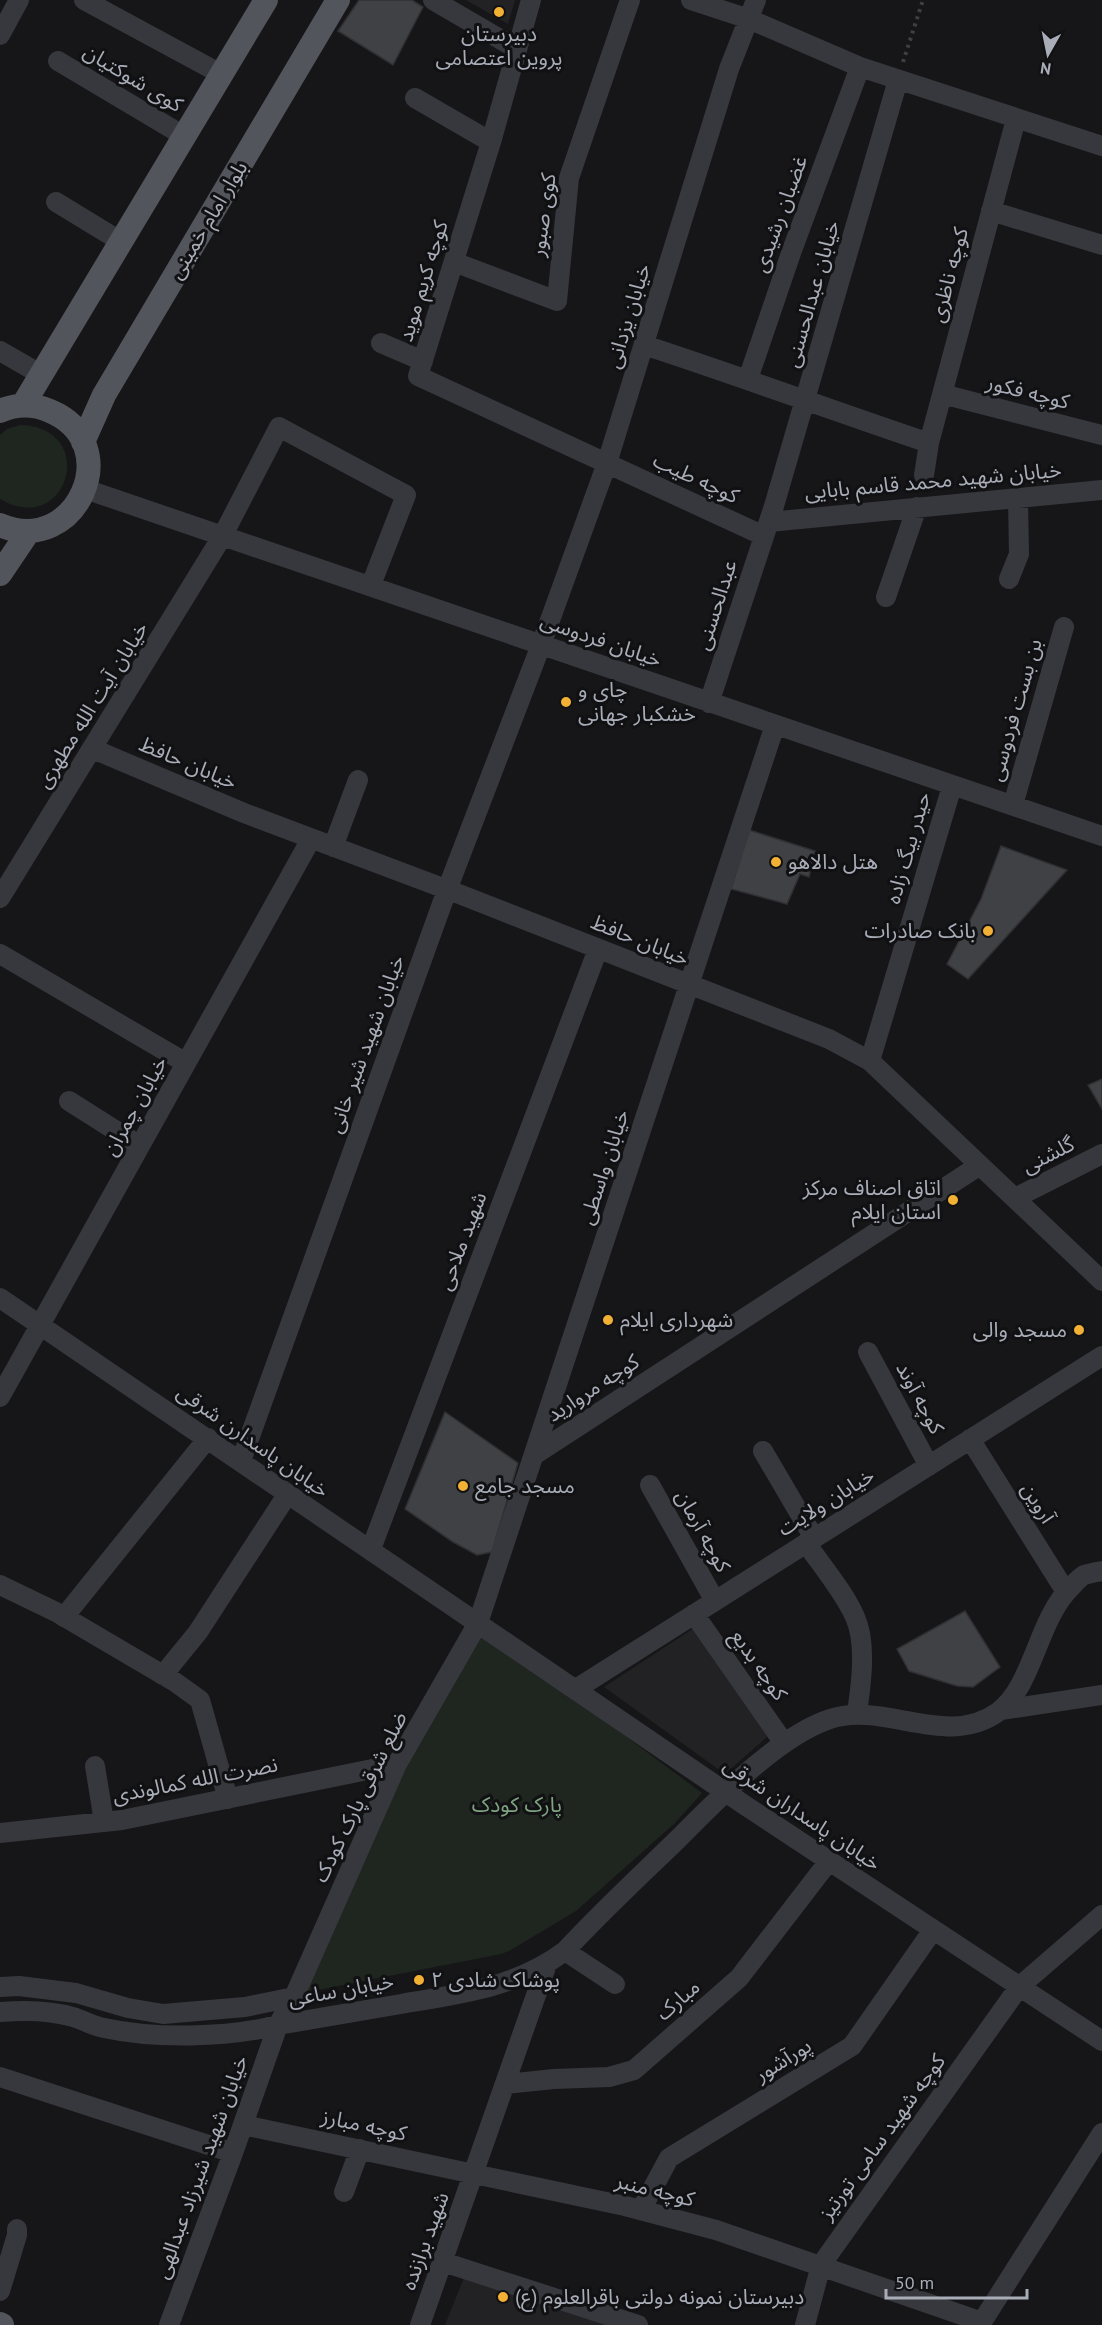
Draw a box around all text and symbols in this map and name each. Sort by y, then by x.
marker: دبیرستان پروین اعتصامی [492,5,506,19]
place label: دبیرستان پروین اعتصامی [435,20,563,71]
north arrow [1018,24,1078,84]
street label: کوی شوکتیان [79,37,188,118]
text: N [1039,58,1052,80]
street label: غضبان رشیدی [746,152,813,276]
street label: بلوار امام خمینی [162,156,256,285]
street label: کوی صبور [523,171,562,259]
street label: کوچه کریم موید [391,217,456,345]
street label: خیابان عبدالحسنی [778,217,845,370]
street label: کوچه ناظری [923,224,974,325]
street label: خیابان یزدانی [599,260,656,372]
street label: کوچه فکور [983,368,1073,415]
street label: کوچه طیب [649,446,744,509]
street label: خیابان شهید محمد قاسم بابایی [803,456,1063,507]
street label: عبدالحسنی [688,556,743,653]
street label: خیابان فردوسی [537,606,665,673]
street label: خیابان آیت الله مطهری [29,616,154,793]
street label: بن بست فردوسی [981,635,1048,784]
place label: چای و خشکبار جهانی [578,676,696,727]
marker: چای و خشکبار جهانی [559,695,573,709]
street label: خیابان حافظ [135,730,241,795]
street label: حیدر بیگ زاده [879,789,936,907]
place label: هتل دالاهو [788,848,878,875]
marker: هتل دالاهو [769,855,783,869]
street label: خیابان حافظ [587,908,693,971]
place label: بانک صادرات [864,917,976,944]
marker: بانک صادرات [981,924,995,938]
street label: خیابان شهید شیر خانی [321,951,410,1137]
street label: خیابان چمران [96,1051,173,1160]
street label: خیابان واسطی [572,1106,635,1228]
street label: گلشنی [1017,1130,1079,1179]
place label: اتاق اصناف مرکز استان ایلام [802,1174,941,1228]
street label: شهید ملاحی [430,1188,493,1294]
marker: اتاق اصناف مرکز استان ایلام [946,1193,960,1207]
place label: شهرداری ایلام [620,1306,733,1336]
marker: شهرداری ایلام [601,1313,615,1327]
place label: مسجد والی [973,1316,1067,1343]
marker: مسجد والی [1072,1323,1086,1337]
street label: کوچه مروارید [541,1347,644,1428]
street label: کوچه آوند [890,1357,951,1439]
street label: خیابان پاسدارن شرقی [172,1378,335,1503]
street label: خیابان ولایت [772,1461,879,1542]
place label: مسجد جامع [475,1472,575,1501]
street label: آروین [1015,1477,1062,1529]
marker: مسجد جامع [456,1479,470,1493]
street label: کوچه آرمان [670,1485,737,1577]
street label: کوچه بدیع [723,1624,794,1707]
street label: ضلع شرقی پارک کودک [306,1707,414,1888]
street label: نصرت الله کمالوندی [110,1750,280,1809]
street label: خیابان پاسداران شرقی [718,1751,886,1876]
park label: پارک کودک [472,1791,562,1818]
place label: پوشاک شادی ۲ [431,1966,560,1993]
street label: خیابان ساعی [286,1967,396,2012]
marker: پوشاک شادی ۲ [412,1973,426,1987]
street label: مبارک [650,1973,705,2026]
street label: پورآشور [748,2032,816,2088]
street label: کوچه شهید سامی تورتیز [812,2048,951,2226]
street label: خیابان شهید شیرزاد عبدالهی [148,2051,254,2282]
street label: کوچه مبارز [318,2102,410,2147]
street label: کوچه منبر [612,2166,698,2212]
street label: شهید برازنده [394,2188,455,2294]
scale bar [886,2262,1027,2300]
text: 50 m [895,2271,934,2294]
place label: دبیرستان نمونه دولتی باقرالعلوم (ع) [515,2283,804,2313]
marker: دبیرستان نمونه دولتی باقرالعلوم (ع) [496,2290,510,2304]

